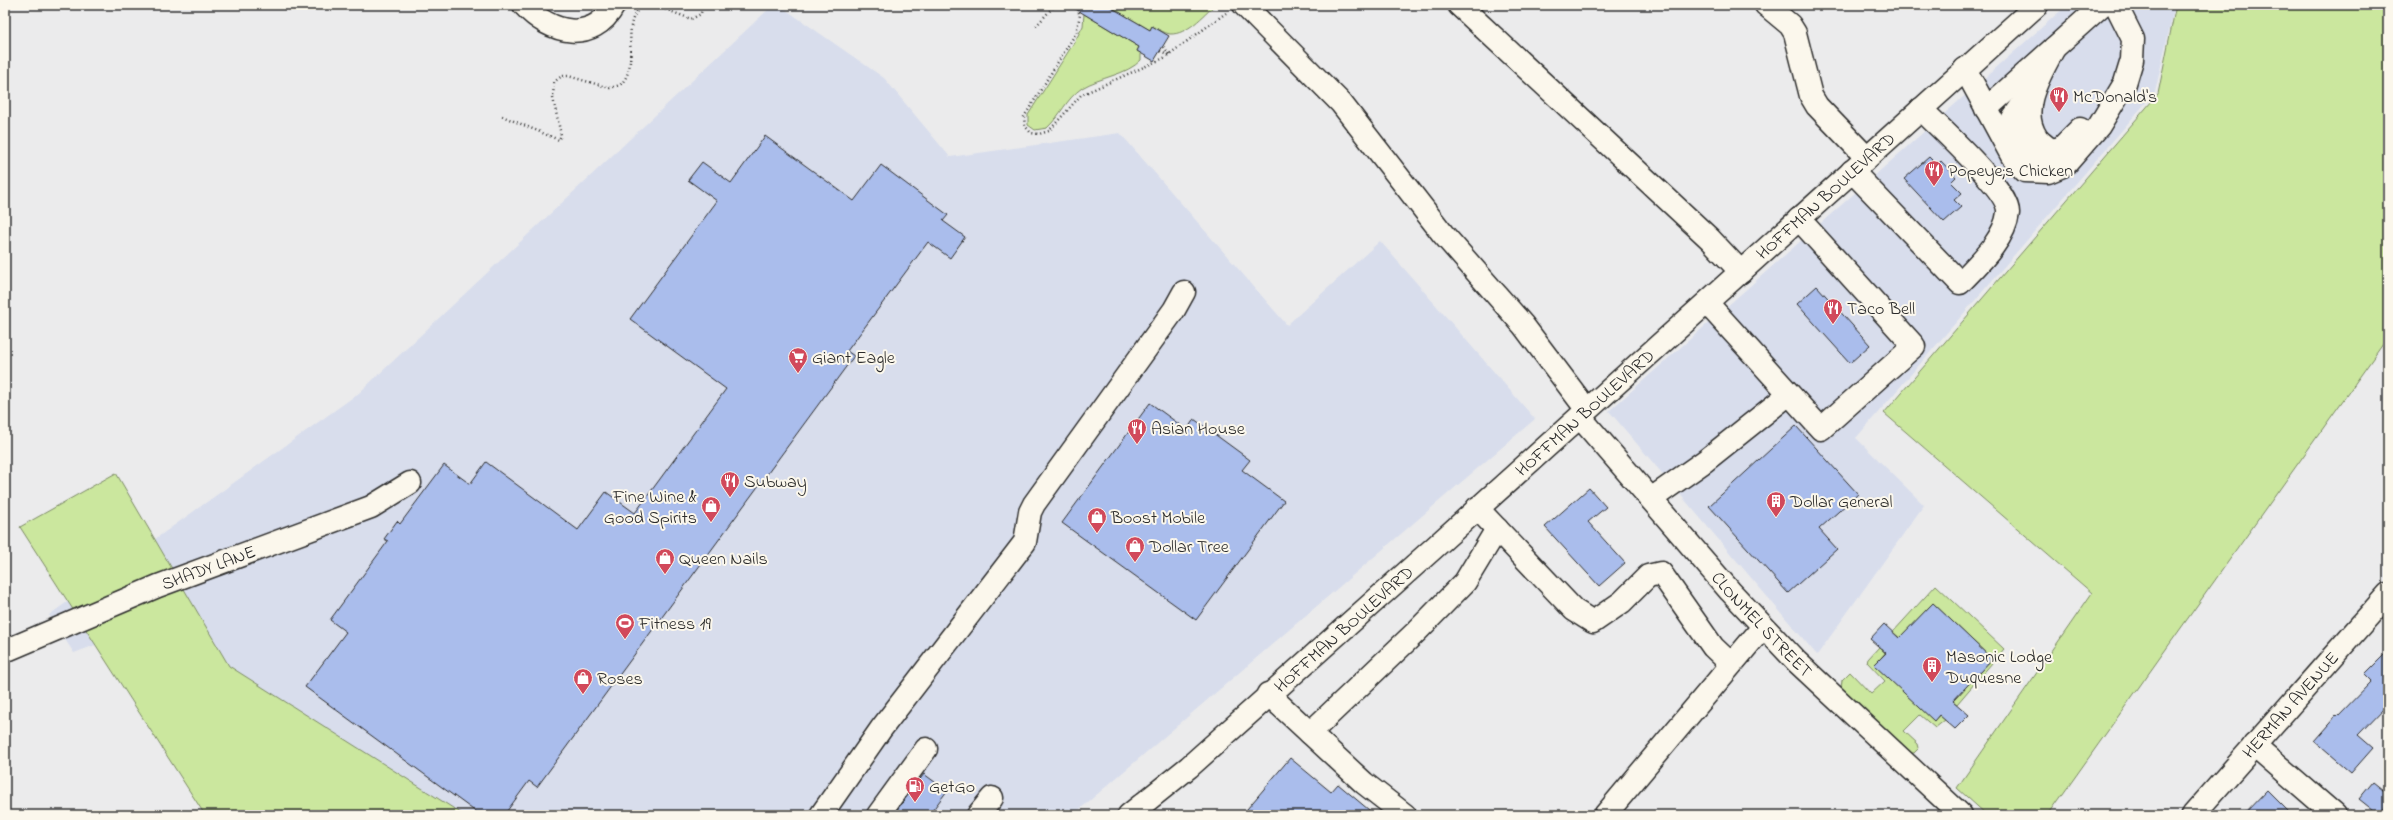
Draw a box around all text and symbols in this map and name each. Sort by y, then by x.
restaurant icon: McDonald's [2048,85,2070,113]
place label: McDonald's [2073,85,2157,111]
street label: HOFFMAN BOULEVARD [1751,127,1902,267]
restaurant icon: Popeye;s Chicken [1923,159,1945,187]
place label: Popeye;s Chicken [1948,159,2073,185]
restaurant icon: Taco Bell [1822,297,1844,325]
place label: Taco Bell [1847,297,1915,323]
street label: HOFFMAN BOULEVARD [1510,344,1661,484]
supermarket icon: Giant Eagle [787,346,809,374]
place label: Giant Eagle [812,346,896,373]
restaurant icon: Asian House [1126,417,1148,445]
place label: Asian House [1151,417,1246,443]
restaurant icon: Subway [719,470,741,498]
place label: Subway [744,470,807,496]
place label: Fine Wine & Good Spirits [604,485,697,532]
building icon: Dollar General [1765,490,1787,518]
place label: Dollar General [1789,490,1893,516]
shop icon: Fine Wine & Good Spirits [700,495,722,523]
shop icon: Boost Mobile [1086,506,1108,534]
place label: Boost Mobile [1110,506,1206,532]
shop icon: Dollar Tree [1124,535,1146,563]
place label: Dollar Tree [1148,535,1230,561]
street label: SHADY LANE [158,540,260,599]
shop icon: Queen Nails [654,547,676,575]
place label: Queen Nails [679,547,768,573]
street label: HOFFMAN BOULEVARD [1269,561,1420,700]
street label: CLONMEL STREET [1704,567,1817,685]
sports icon: Fitness 19 [614,612,636,640]
place label: Fitness 19 [638,612,711,638]
place label: Masonic Lodge Duquesne [1945,645,2053,692]
street label: HERMAN AVENUE [2237,647,2346,765]
building icon: Masonic Lodge Duquesne [1921,655,1943,683]
shop icon: Roses [572,667,594,695]
place label: Roses [597,667,643,693]
fuel station icon: GetGo [904,775,926,803]
place label: GetGo [929,775,975,801]

